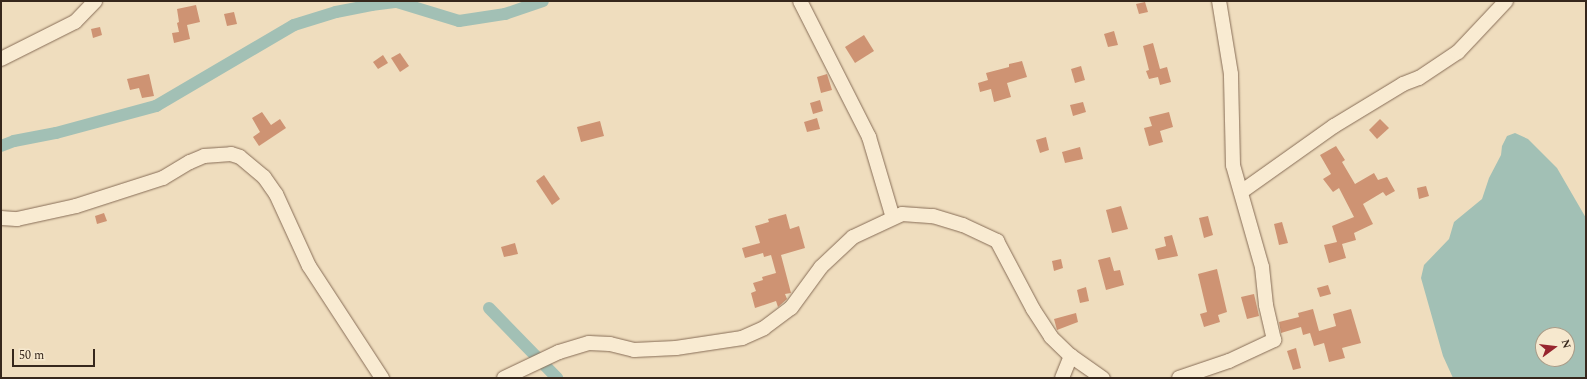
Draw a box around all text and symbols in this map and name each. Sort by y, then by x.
north arrow [1535,327,1575,367]
text: N [1557,337,1575,351]
scale bar [14,341,97,367]
text: 50 m [19,346,44,365]

